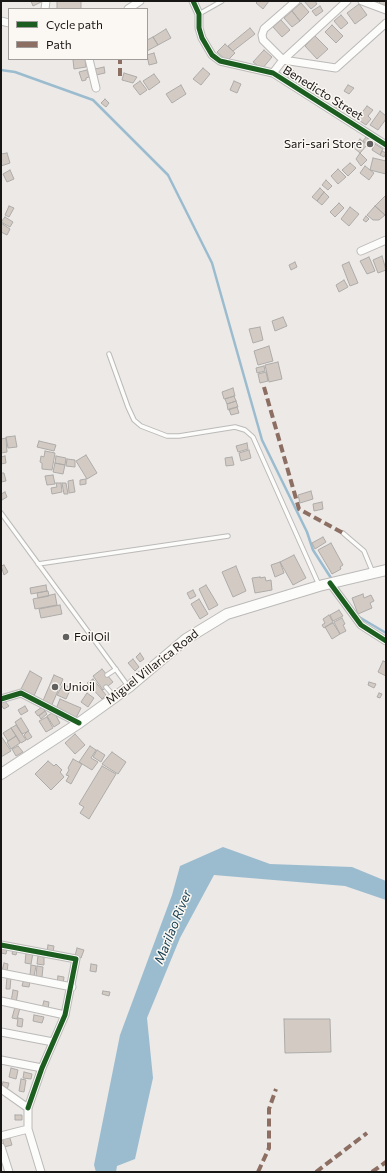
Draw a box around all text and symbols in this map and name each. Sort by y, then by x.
legend [8,8,148,60]
text: Cycle path [46,17,103,31]
text: Path [46,37,72,51]
street label: Benedicto Street [280,63,366,123]
place label: Sari-sari Store [284,137,362,151]
marker: Sari-sari Store [365,139,375,149]
street label: Miguel Villarica Road [103,626,201,708]
place label: FoilOil [74,630,110,644]
marker: FoilOil [61,632,71,642]
place label: Unioil [63,680,95,694]
marker: Unioil [50,682,60,692]
water label: Marilao River [151,888,195,966]

